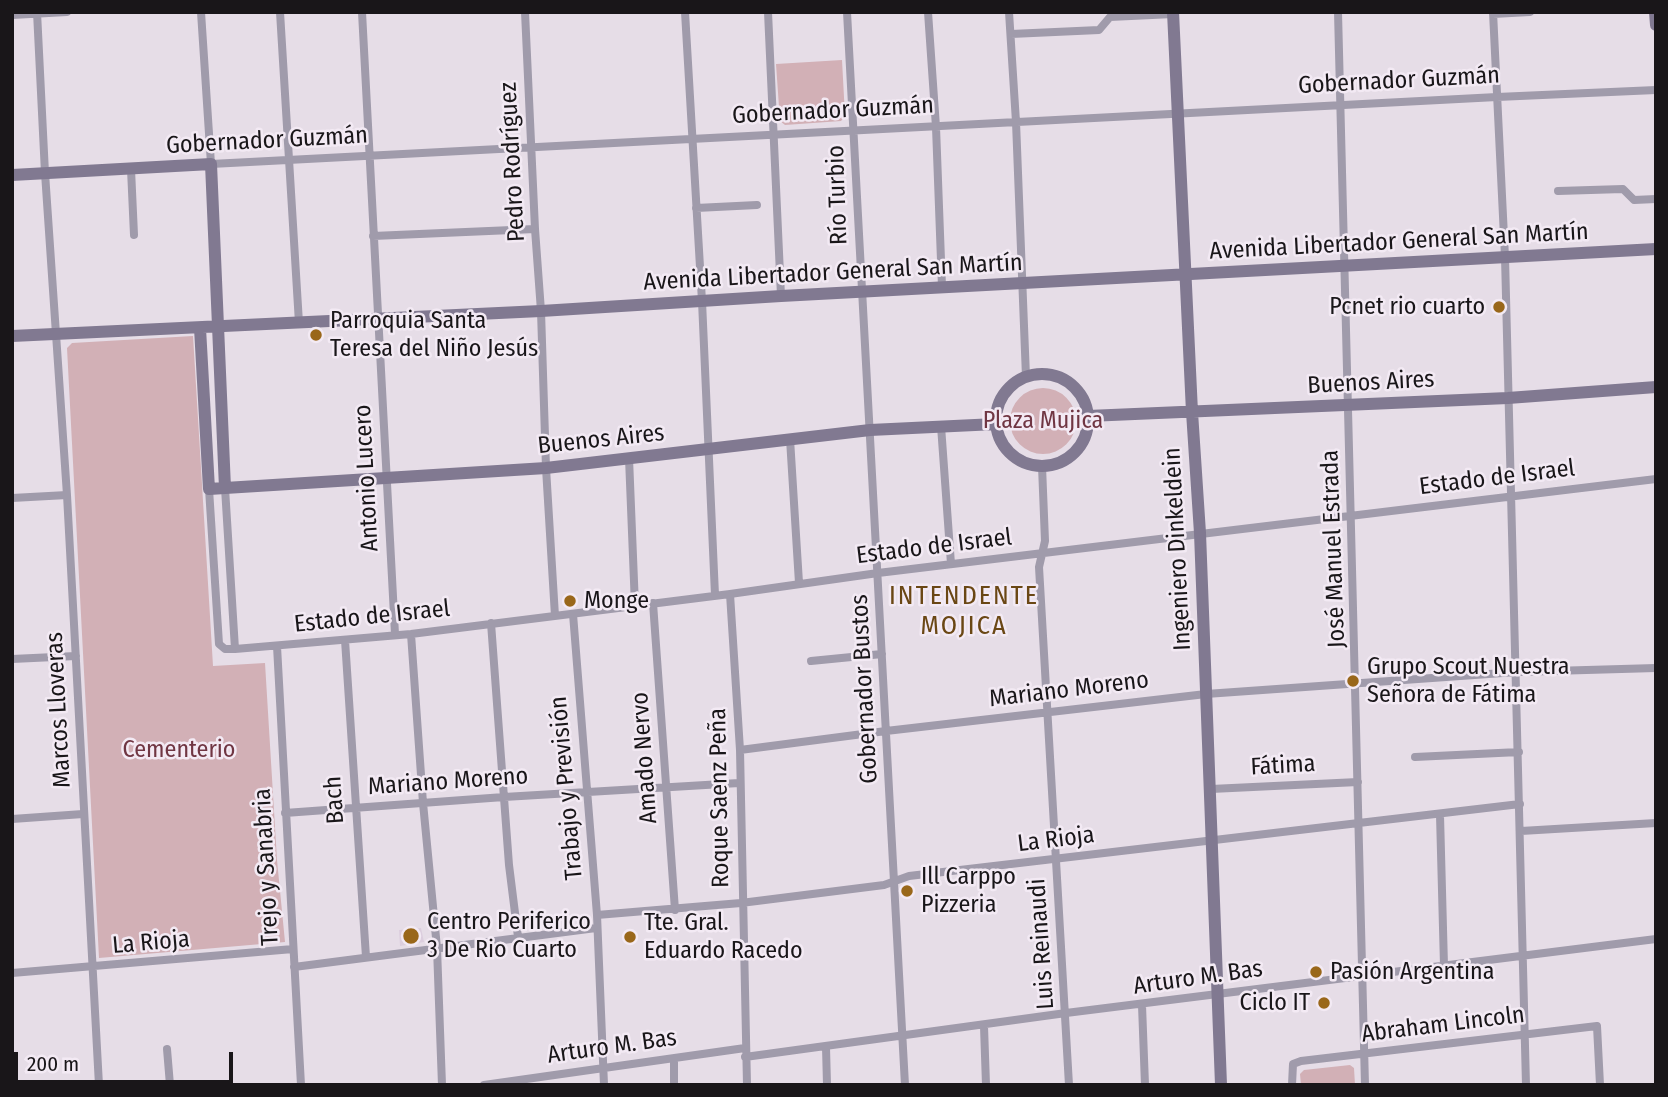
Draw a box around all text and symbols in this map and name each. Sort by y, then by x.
street label: Gobernador Guzmán [1297,61,1501,101]
street label: Pedro Rodríguez [494,81,532,243]
street label: Gobernador Guzmán [731,91,935,131]
street label: Gobernador Guzmán [165,121,369,161]
street label: Río Turbio [822,145,854,245]
street label: Avenida Libertador General San Martín [1209,218,1589,266]
street label: Avenida Libertador General San Martín [643,249,1023,297]
place label: Pcnet rio cuarto [1329,293,1485,321]
marker: Pcnet rio cuarto [1491,299,1507,315]
place label: Parroquia Santa Teresa del Niño Jesús [330,307,538,363]
marker: Parroquia Santa Teresa del Niño Jesús [308,327,324,343]
street label: Buenos Aires [1307,365,1435,401]
street label: Antonio Lucero [349,404,385,552]
park label: Plaza Mujica [983,407,1103,435]
street label: Buenos Aires [536,419,666,461]
street label: Ingeniero Dinkeldein [1158,447,1198,651]
street label: José Manuel Estrada [1316,450,1352,648]
street label: Estado de Israel [1418,454,1576,502]
street label: Estado de Israel [855,523,1013,571]
district label: INTENDENTE MOJICA [890,581,1038,642]
place label: Monge [584,587,649,615]
marker: Monge [562,593,578,609]
street label: Gobernador Bustos [846,594,884,784]
street label: Estado de Israel [293,595,451,639]
street label: Marcos Lloveras [41,631,77,789]
place label: Grupo Scout Nuestra Señora de Fátima [1367,653,1570,709]
street label: Mariano Moreno [988,666,1150,714]
marker: Grupo Scout Nuestra Señora de Fátima [1345,673,1361,689]
street label: Amado Nervo [626,691,664,825]
street label: Trabajo y Previsión [545,695,589,881]
street label: Roque Saenz Peña [704,708,736,888]
park label: Cementerio [123,736,235,764]
street label: Fátima [1250,750,1316,782]
street label: Mariano Moreno [367,762,529,802]
street label: Bach [319,775,351,825]
street label: Trejo y Sanabria [248,788,286,946]
street label: La Rioja [1016,821,1096,859]
place label: Ill Carppo Pizzeria [921,863,1016,919]
street label: Luis Reinaudi [1023,878,1061,1010]
marker: Ill Carppo Pizzeria [899,883,915,899]
place label: Centro Periferico 3 De Rio Cuarto [427,908,591,964]
place label: Tte. Gral. Eduardo Racedo [644,909,803,965]
street label: La Rioja [111,925,191,961]
marker: Centro Periferico 3 De Rio Cuarto [401,926,421,946]
marker: Tte. Gral. Eduardo Racedo [622,929,638,945]
street label: Arturo M. Bas [1132,955,1264,1001]
place label: Pasión Argentina [1330,958,1494,986]
marker: Pasión Argentina [1308,964,1324,980]
place label: Ciclo IT [1240,989,1310,1017]
marker: Ciclo IT [1316,995,1332,1011]
street label: Abraham Lincoln [1360,1001,1526,1049]
street label: Arturo M. Bas [546,1024,678,1070]
scale bar [18,1038,236,1082]
text: 200 m [27,1051,79,1077]

